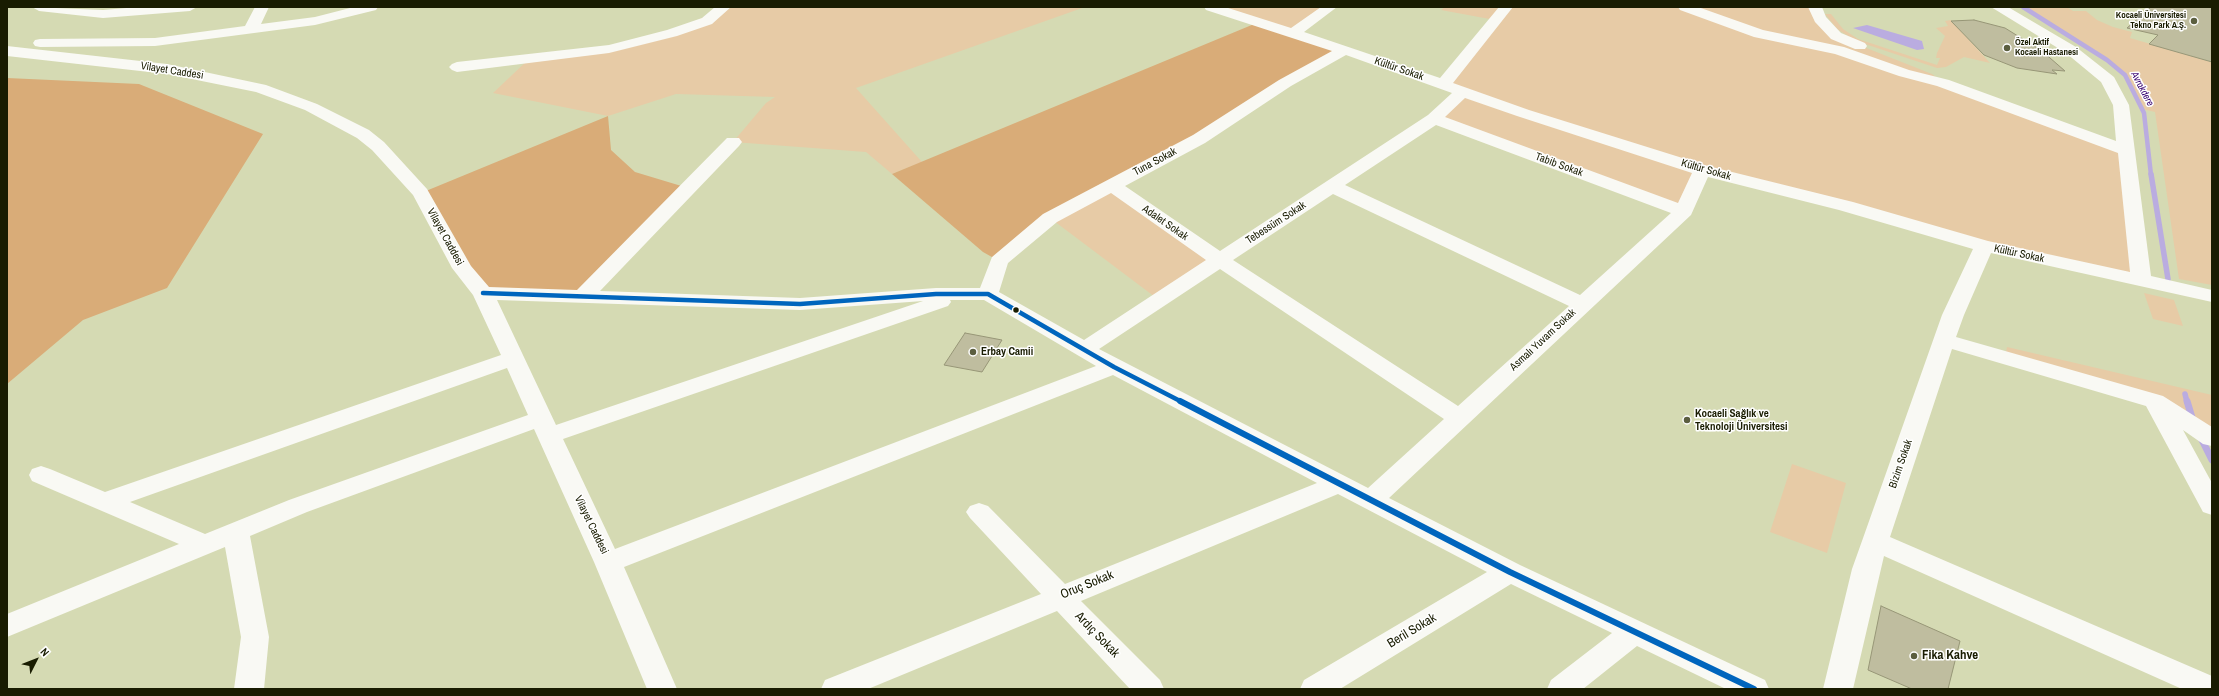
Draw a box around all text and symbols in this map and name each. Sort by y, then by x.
place label: Kocaeli Üniversitesi Tekno Park A.Ş. [2116,11,2186,32]
marker: Kocaeli Üniversitesi Tekno Park A.Ş. [2189,16,2199,26]
place label: Özel Aktif Kocaeli Hastanesi [2015,38,2078,59]
marker: Özel Aktif Kocaeli Hastanesi [2002,43,2012,53]
street label: Kültür Sokak [1373,54,1425,84]
street label: Vilayet Caddesi [140,60,204,82]
water label: Avrakdere [2128,70,2156,108]
street label: Tuna Sokak [1131,145,1179,179]
street label: Tabib Sokak [1533,150,1585,180]
street label: Kültür Sokak [1680,157,1732,183]
street label: Tebessüm Sokak [1244,199,1308,247]
street label: Adalet Sokak [1139,202,1191,244]
street label: Vilayet Caddesi [424,206,466,268]
street label: Kültür Sokak [1993,242,2045,266]
unlabelled marker [1011,305,1021,315]
street label: Asmalı Yuvam Sokak [1507,306,1579,374]
place label: Erbay Camii [981,345,1033,359]
marker: Erbay Camii [968,347,978,357]
place label: Kocaeli Sağlık ve Teknoloji Üniversitesi [1695,407,1788,433]
marker: Kocaeli Sağlık ve Teknoloji Üniversitesi [1682,415,1692,425]
street label: Bizim Sokak [1887,438,1915,490]
street label: Vilayet Caddesi [571,494,611,556]
street label: Oruç Sokak [1058,567,1116,603]
street label: Ardıç Sokak [1071,609,1123,661]
street label: Beril Sokak [1385,610,1439,652]
north arrow [16,640,56,680]
text: N [38,645,52,659]
place label: Fika Kahve [1922,648,1978,664]
marker: Fika Kahve [1909,651,1919,661]

